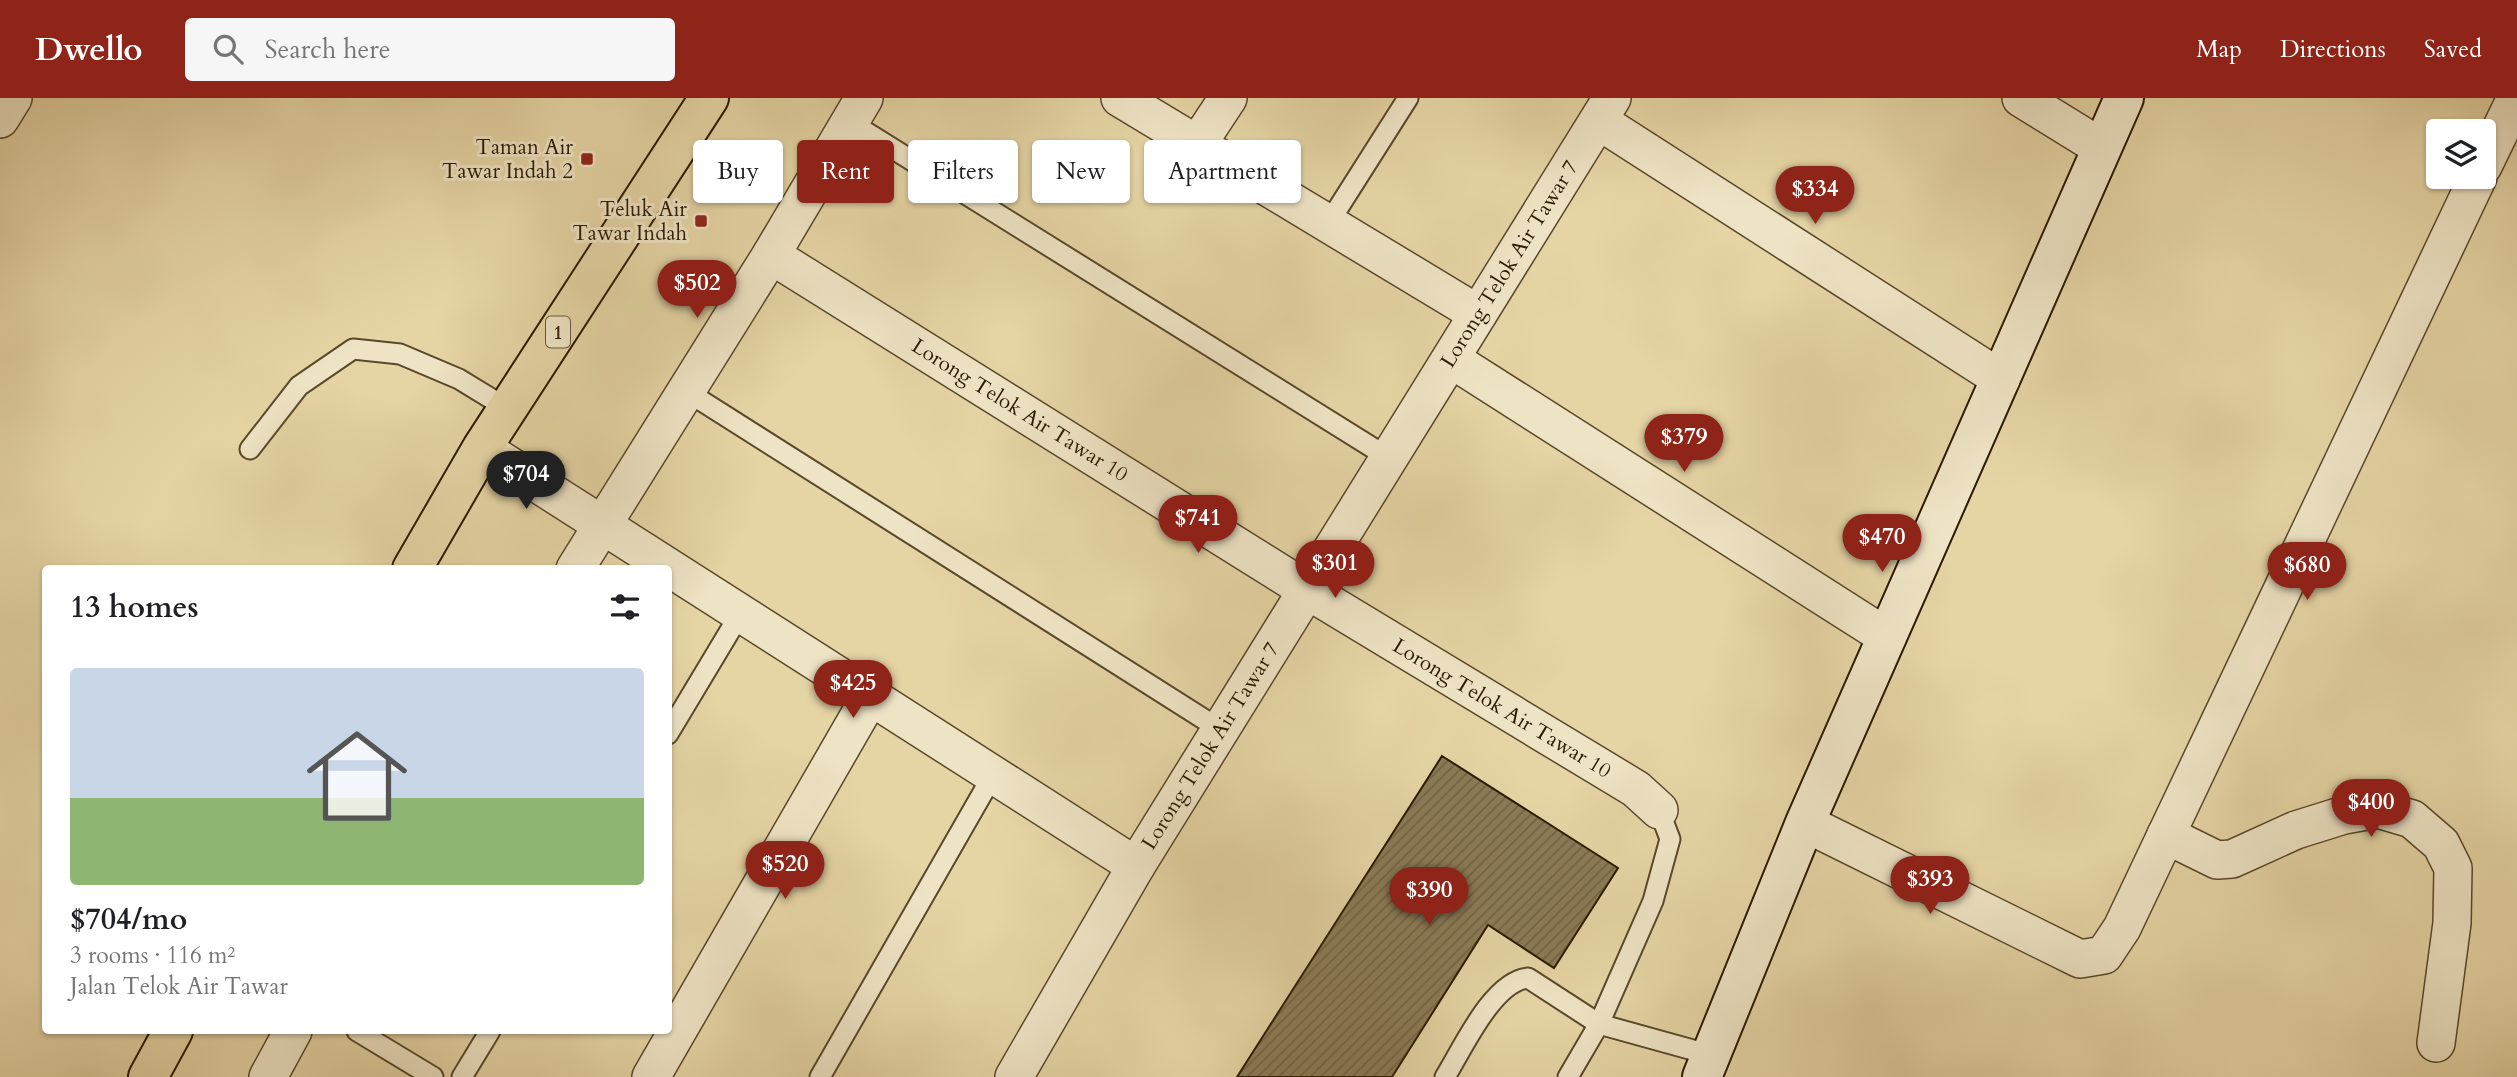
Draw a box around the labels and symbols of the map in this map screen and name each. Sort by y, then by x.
place label: Taman Air Tawar Indah 2 [442,133,573,186]
marker: Taman Air Tawar Indah 2 [579,151,595,167]
street label: Lorong Telok Air Tawar 7 [1434,155,1585,374]
pin: $334 [1774,166,1856,226]
place label: Teluk Air Tawar Indah [572,195,687,248]
marker: Teluk Air Tawar Indah [693,213,709,229]
pin: $502 [656,260,738,320]
road number: 1 [546,316,570,348]
street label: Lorong Telok Air Tawar 10 [906,332,1134,489]
pin: $379 [1643,414,1725,474]
pin: $704 [485,452,567,511]
pin: $741 [1157,496,1239,555]
pin: $470 [1841,514,1923,574]
pin: $301 [1294,540,1376,600]
pin: $680 [2266,542,2348,602]
street label: Lorong Telok Air Tawar 10 [1387,632,1616,785]
street label: Lorong Telok Air Tawar 7 [1135,637,1286,856]
pin: $425 [812,660,894,720]
pin: $400 [2330,780,2412,839]
pin: $520 [744,842,826,901]
pin: $393 [1889,856,1971,916]
pin: $390 [1388,868,1470,927]

